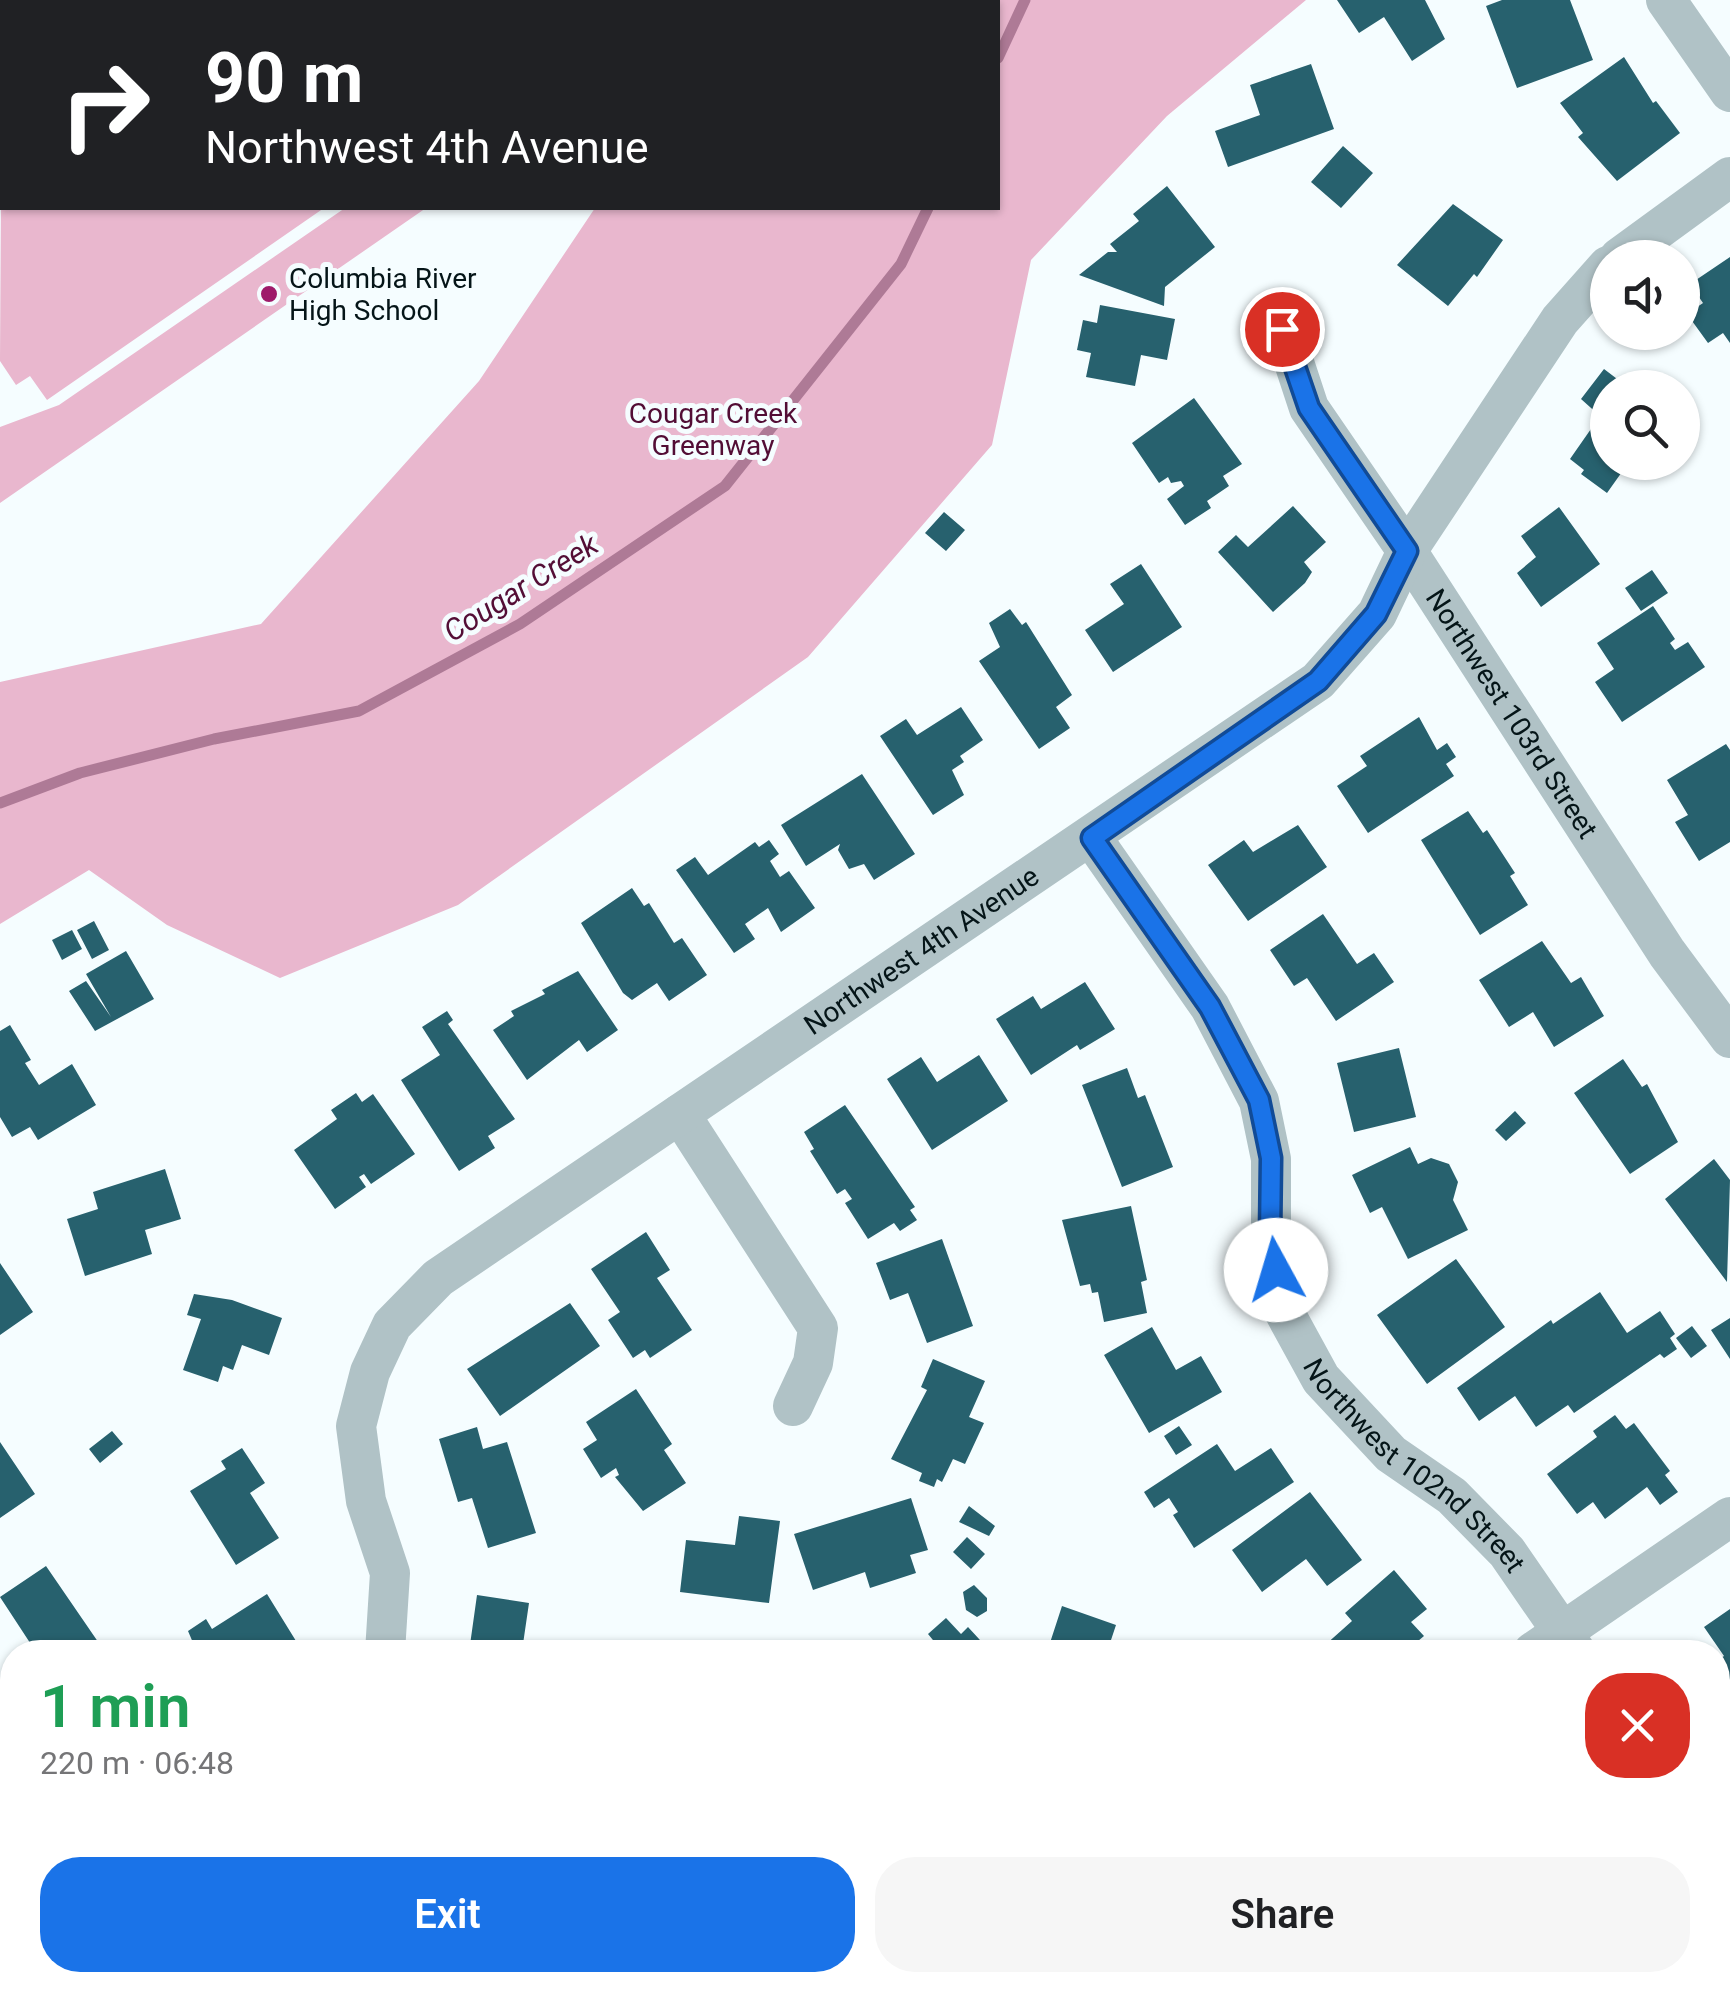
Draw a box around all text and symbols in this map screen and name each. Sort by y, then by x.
text: 90 m [205,37,363,119]
icon: right [40,40,170,170]
text: Northwest 4th Avenue [205,121,649,174]
map controls [1590,240,1700,480]
button: sound [1590,240,1700,350]
place label: Columbia River High School [289,262,477,327]
marker: Columbia River High School [258,283,280,305]
pin [1240,287,1325,372]
icon: arrive [1255,302,1310,357]
button: search [1590,370,1700,480]
park label: Cougar Creek Greenway [629,397,798,462]
water label: Cougar Creek [437,526,605,649]
street label: Northwest 103rd Street [1419,583,1604,845]
street label: Northwest 4th Avenue [798,859,1045,1042]
position arrow [1224,1218,1328,1322]
street label: Northwest 102nd Street [1296,1353,1532,1579]
text: 1 min [40,1671,190,1742]
button: close [1585,1673,1690,1778]
text: 220 m · 06:48 [40,1744,234,1782]
button: Exit [40,1857,855,1972]
button: Share [875,1857,1690,1972]

